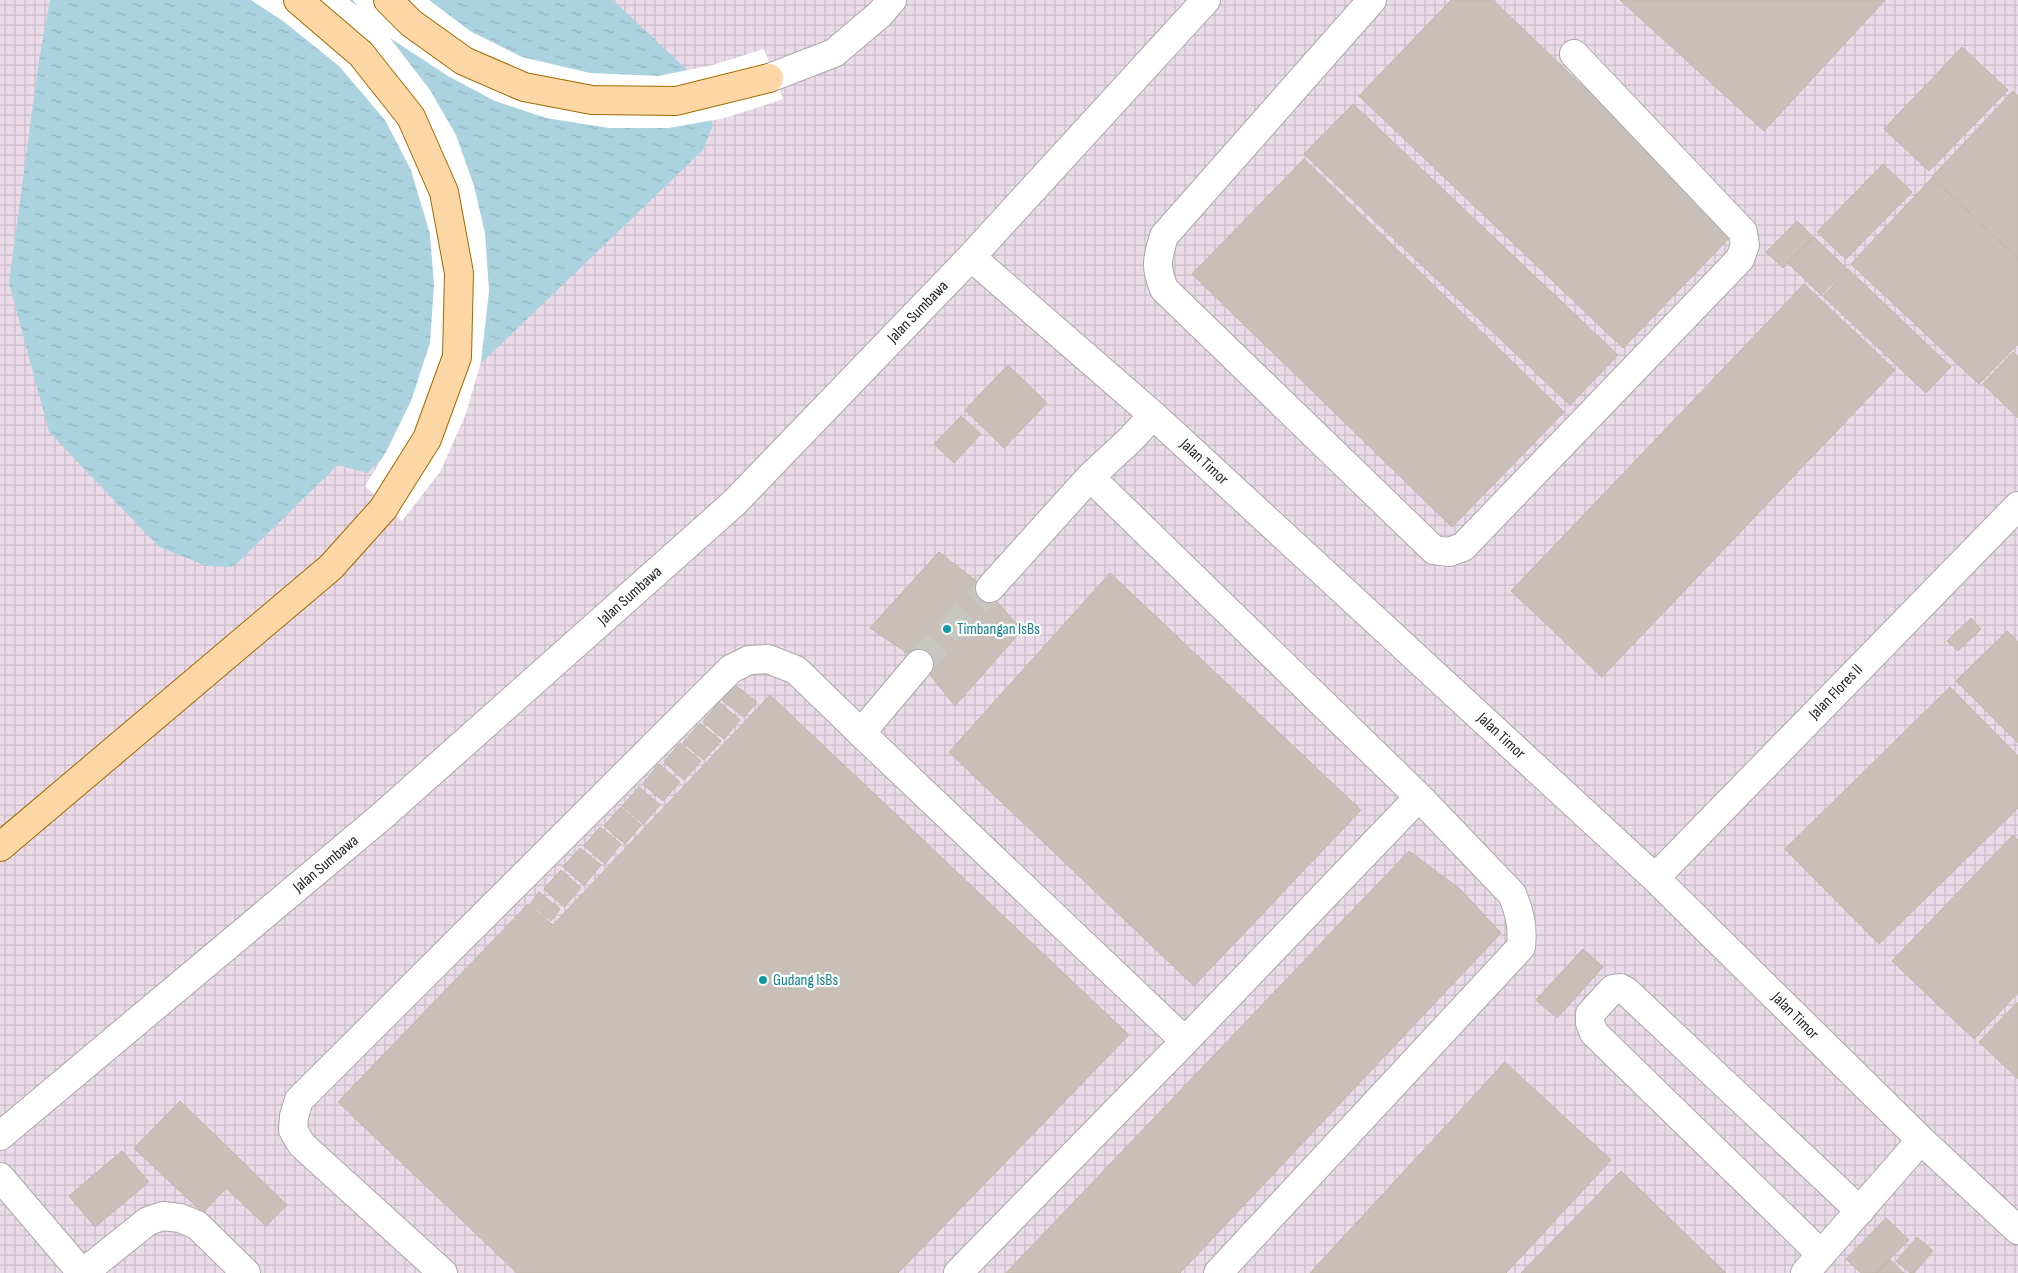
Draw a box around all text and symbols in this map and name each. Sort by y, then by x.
street label: Jalan Sumbawa [883,277,952,348]
street label: Jalan Timor [1175,434,1232,489]
street label: Jalan Sumbawa [593,562,666,630]
place label: Timbangan IsBs [957,620,1040,639]
marker: Timbangan IsBs [941,623,953,635]
street label: Jalan Flores II [1804,661,1867,724]
street label: Jalan Timor [1472,708,1529,763]
street label: Jalan Sumbawa [289,831,363,897]
place label: Gudang IsBs [773,971,838,990]
marker: Gudang IsBs [757,974,769,986]
street label: Jalan Timor [1767,988,1823,1044]

